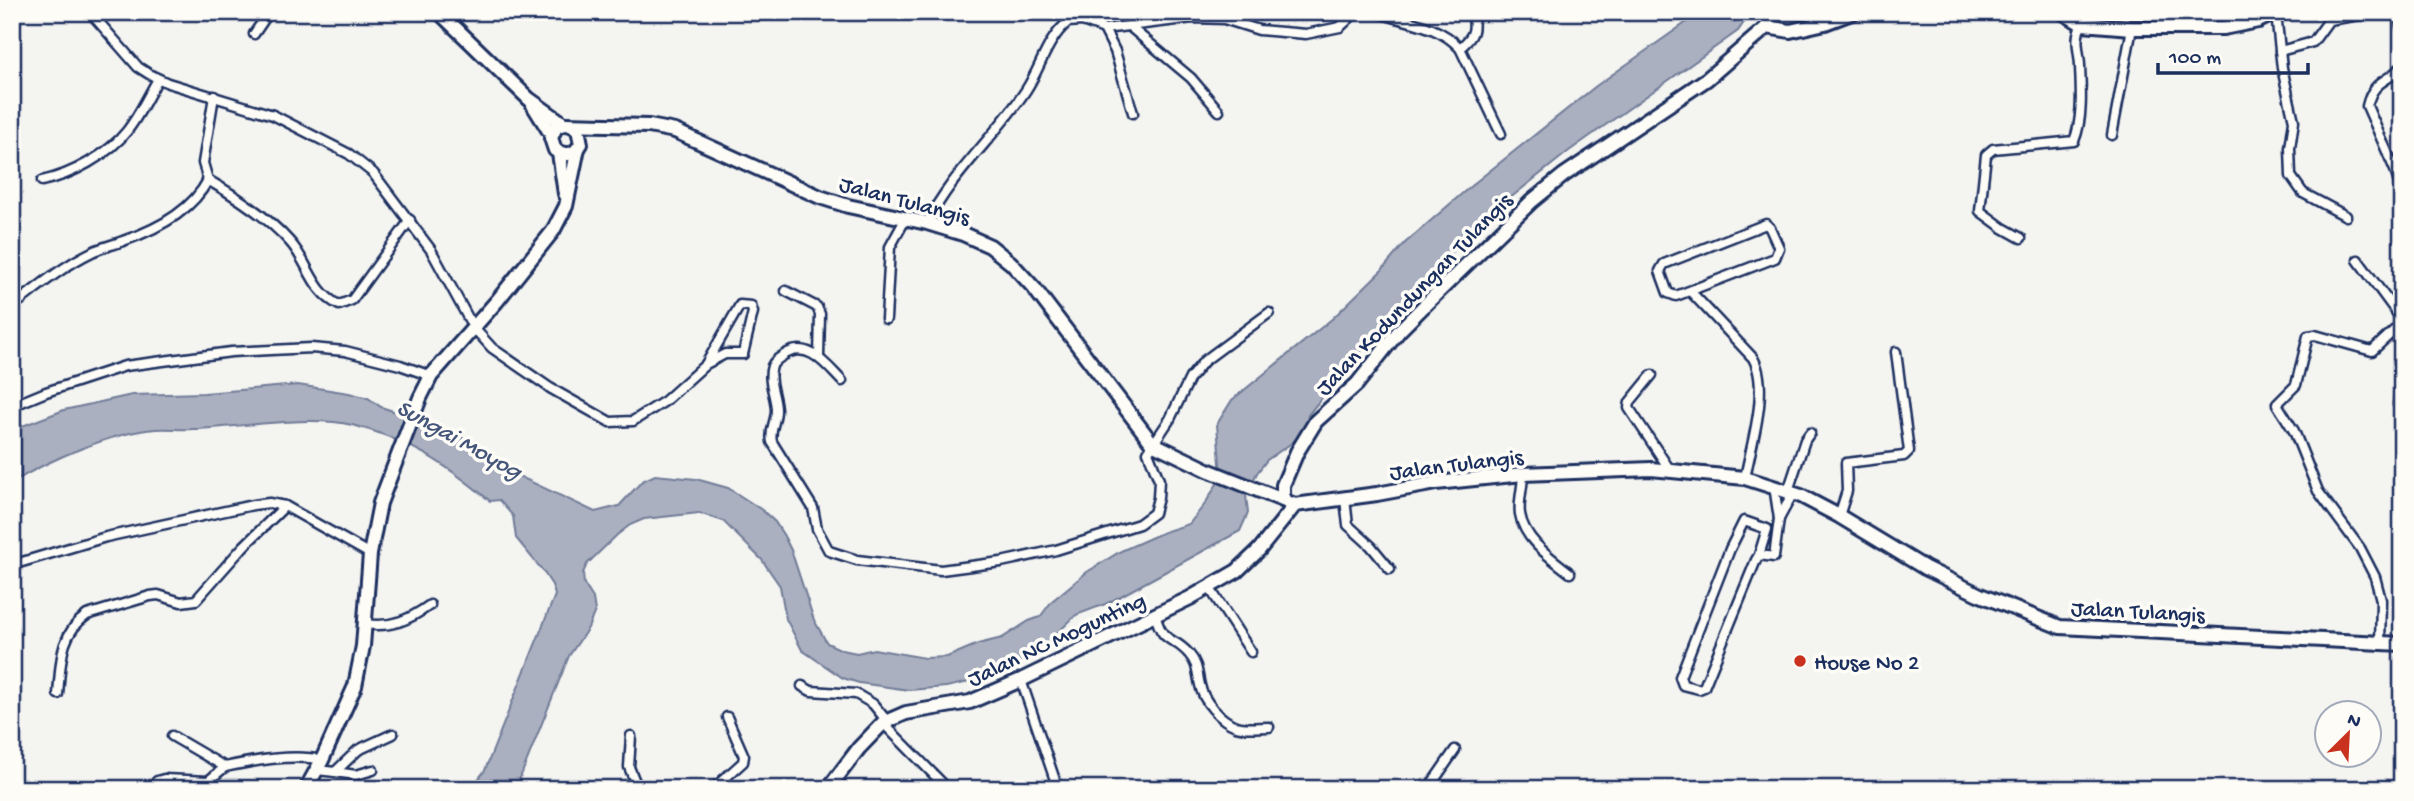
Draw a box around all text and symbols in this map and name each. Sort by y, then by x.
scale bar [2158,32,2309,76]
text: 100 m [2168,47,2221,72]
street label: Jalan Tulangis [836,172,973,233]
street label: Jalan Kodundungan Tulangis [1312,188,1520,402]
water label: Sungai Moyog [391,395,527,488]
street label: Jalan Tulangis [1388,445,1525,488]
street label: Jalan NC Mogunting [964,588,1151,694]
street label: Jalan Tulangis [2070,597,2206,631]
place label: House No 2 [1814,651,1919,678]
marker: House No 2 [1792,653,1808,669]
north arrow [2312,700,2382,770]
text: N [2343,709,2364,735]

